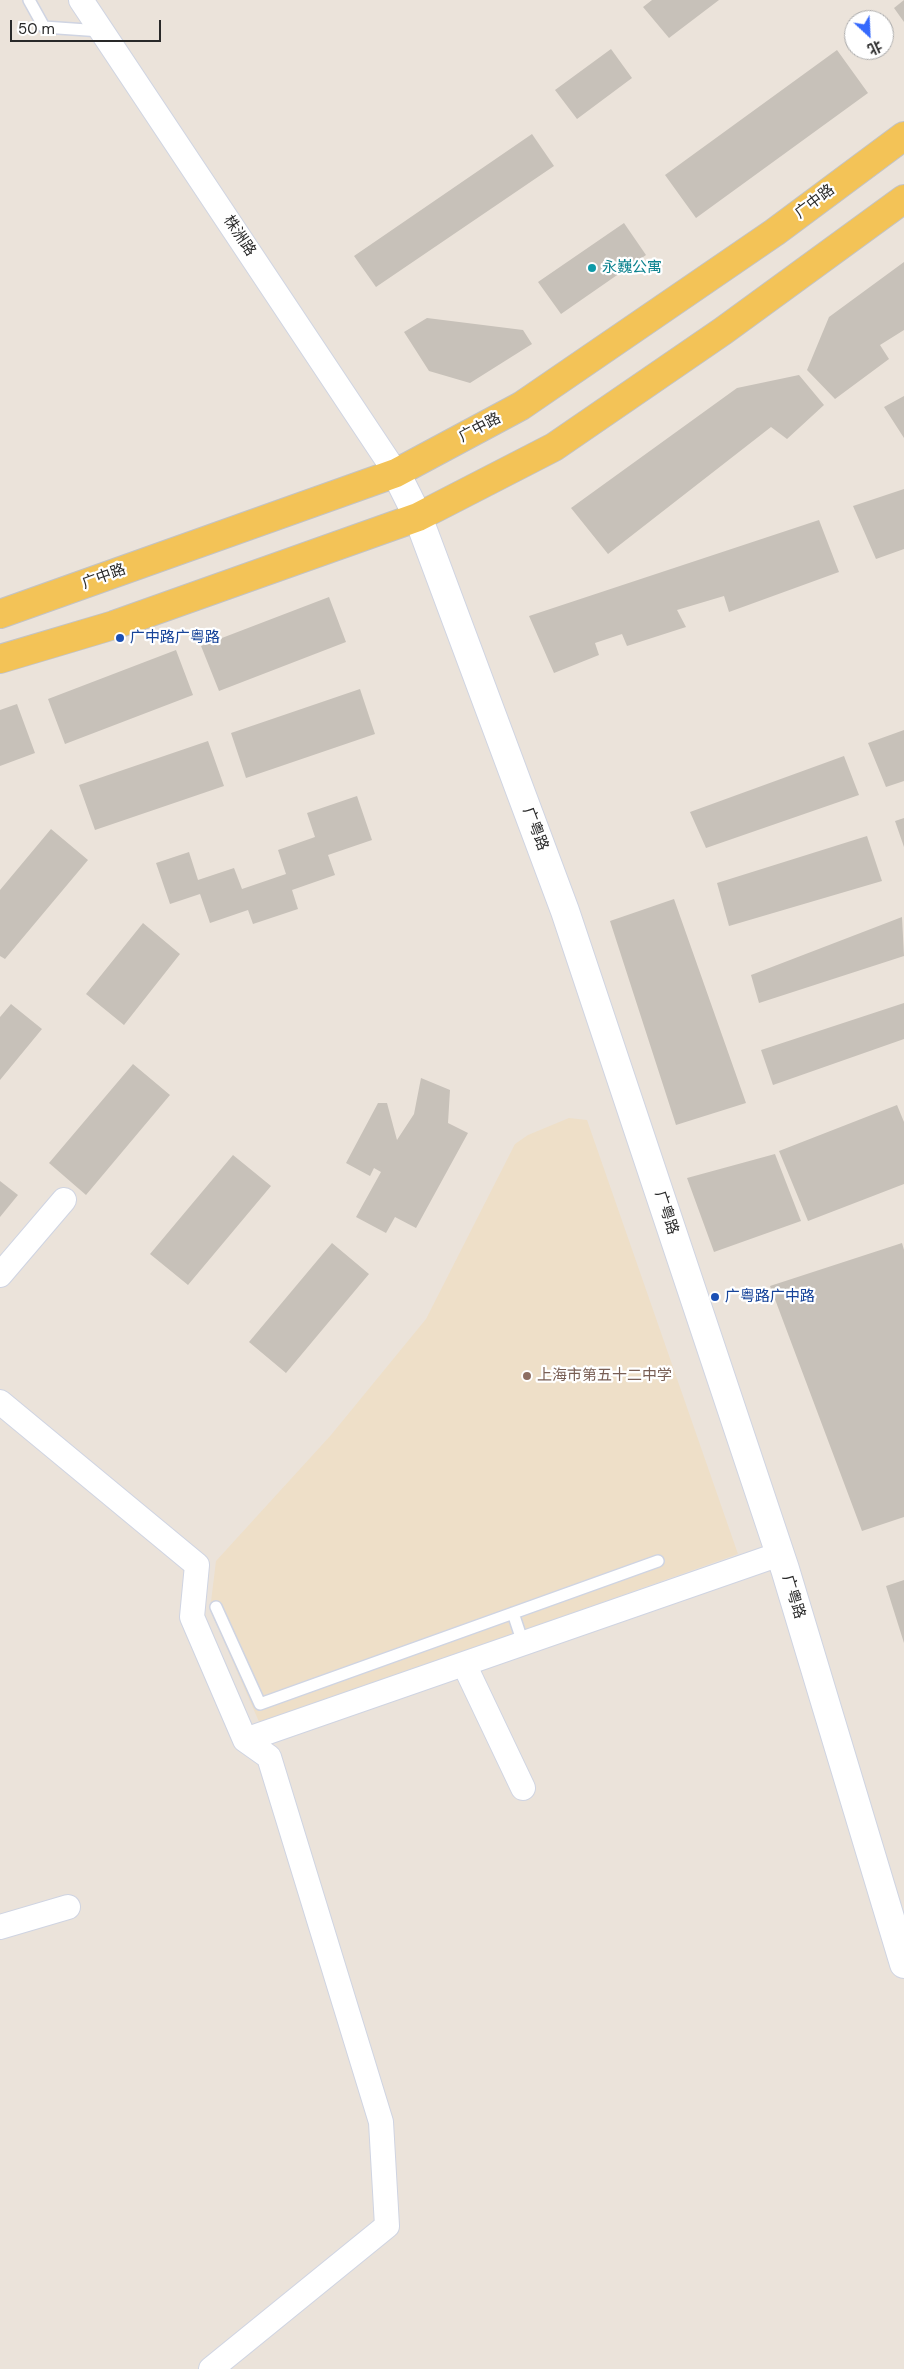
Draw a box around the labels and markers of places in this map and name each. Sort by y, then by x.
place label: 永巍公寓 [602,259,662,277]
marker: 永巍公寓 [586,262,598,274]
place label: 广中路广粤路 [130,629,220,647]
marker: 广中路广粤路 [114,632,126,644]
place label: 广粤路广中路 [725,1288,815,1306]
marker: 广粤路广中路 [709,1291,721,1303]
place label: 上海市第五十二中学 [537,1367,672,1385]
marker: 上海市第五十二中学 [521,1370,533,1382]

